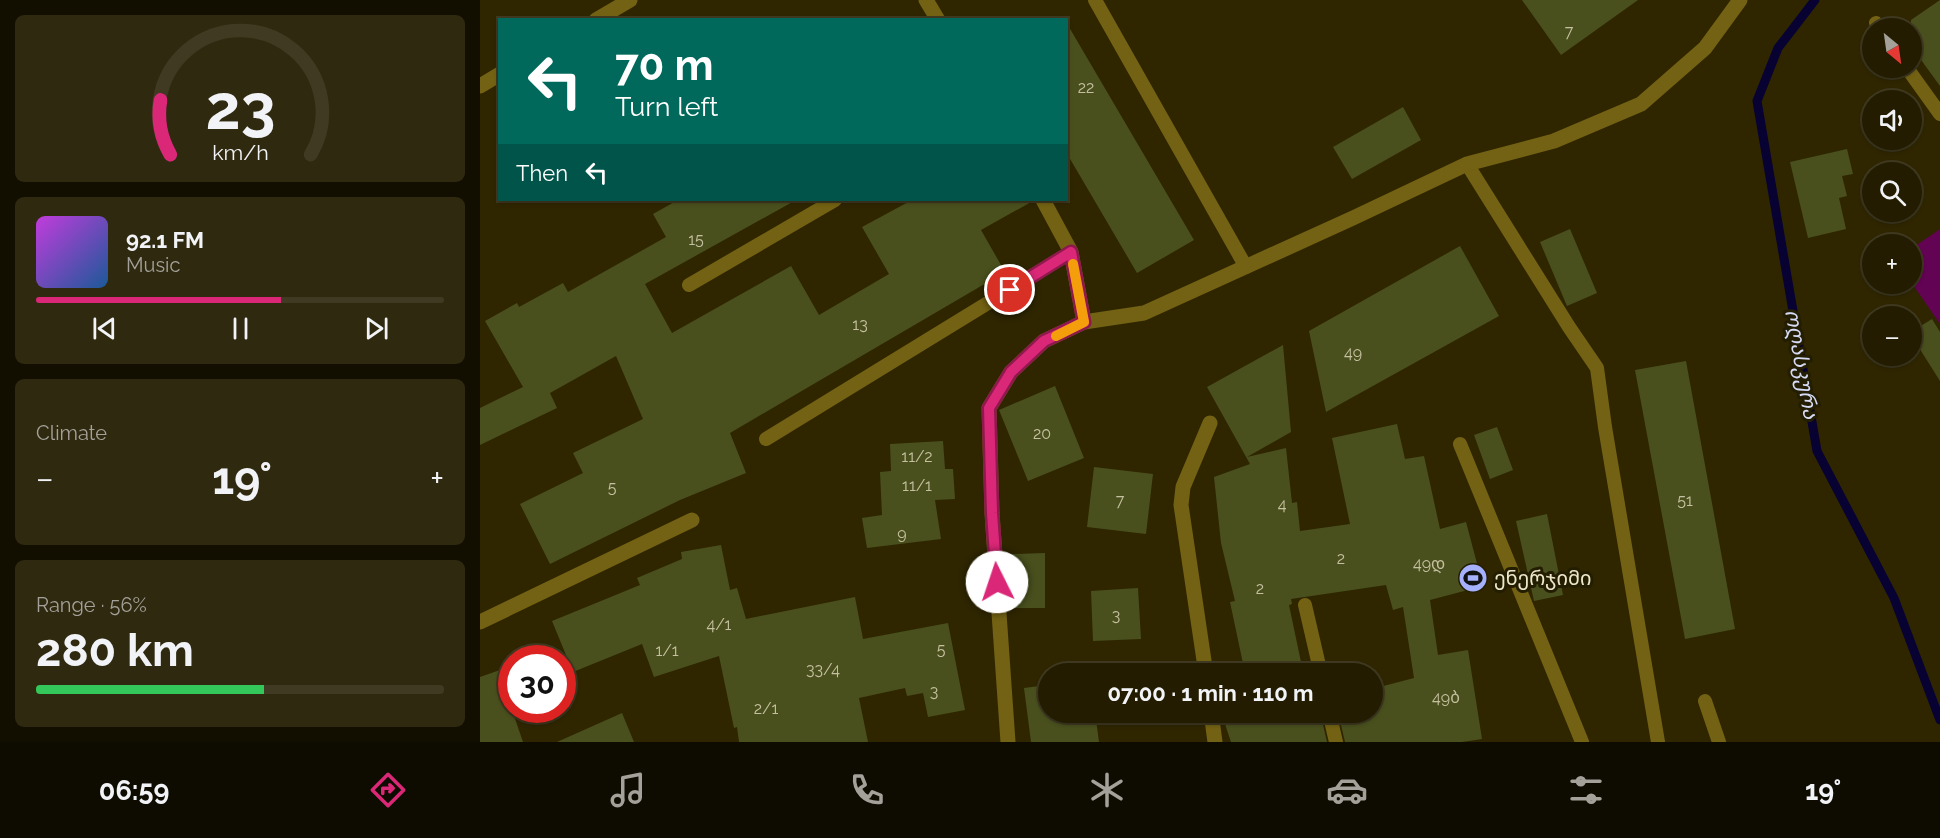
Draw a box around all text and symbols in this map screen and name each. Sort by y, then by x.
north arrow [1862,18,1922,78]
map controls [1862,18,1922,366]
house number: 7 [1565,22,1574,41]
text: 70 m [615,41,714,90]
icon: left [516,42,594,120]
text: 23 [205,71,275,145]
house number: 22 [1078,78,1094,97]
button: sound [1862,90,1922,150]
text: Turn left [615,91,718,122]
text: km/h [212,141,268,166]
icon: left [580,156,613,189]
text: Then [516,160,568,186]
button: search [1862,162,1922,222]
text: 92.1 FM [126,227,204,253]
house number: 15 [688,230,704,249]
button: + [1862,234,1922,294]
text: Music [126,253,180,277]
pin [984,264,1035,315]
icon: arrive [993,273,1026,306]
button: − [1862,306,1922,366]
water label: ოღასკურა [1779,307,1824,421]
icon: previous [88,312,121,345]
icon: pause [224,312,257,345]
icon: next [360,312,393,345]
house number: 13 [852,315,868,334]
house number: 49 [1344,343,1362,362]
text: Climate [36,421,107,445]
house number: 20 [1033,424,1051,443]
house number: 11/2 [901,447,933,466]
text: 19° [212,452,272,505]
text: − [36,459,54,498]
text: + [430,459,444,498]
house number: 11/1 [902,476,932,495]
house number: 5 [608,478,617,497]
house number: 7 [1116,491,1125,510]
house number: 51 [1677,491,1693,510]
house number: 4 [1278,495,1287,514]
house number: 9 [897,524,907,543]
house number: 2 [1337,549,1345,568]
position arrow [965,550,1029,614]
house number: 49დ [1413,554,1445,574]
sports icon: ენერჯიმი [1457,562,1489,594]
place label: ენერჯიმი [1494,566,1591,590]
house number: 2 [1256,579,1264,598]
text: Range · 56% [36,593,147,617]
house number: 3 [1112,606,1120,625]
house number: 4/1 [707,615,732,634]
text: 280 km [36,624,194,677]
house number: 5 [937,640,946,659]
house number: 1/1 [655,641,679,660]
speed limit sign: 30 [498,645,576,723]
house number: 33/4 [806,660,840,679]
text: 07:00 · 1 min · 110 m [1108,680,1313,706]
house number: 3 [930,682,938,701]
house number: 49ბ [1432,688,1460,707]
house number: 2/1 [754,699,778,718]
icon: directions [367,769,409,811]
icon: music [607,769,649,811]
icon: phone [846,769,888,811]
icon: climate [1086,769,1128,811]
icon: car [1326,769,1368,811]
icon: filters [1565,769,1607,811]
text: 06:59 [99,775,169,806]
text: 19° [1805,775,1841,806]

